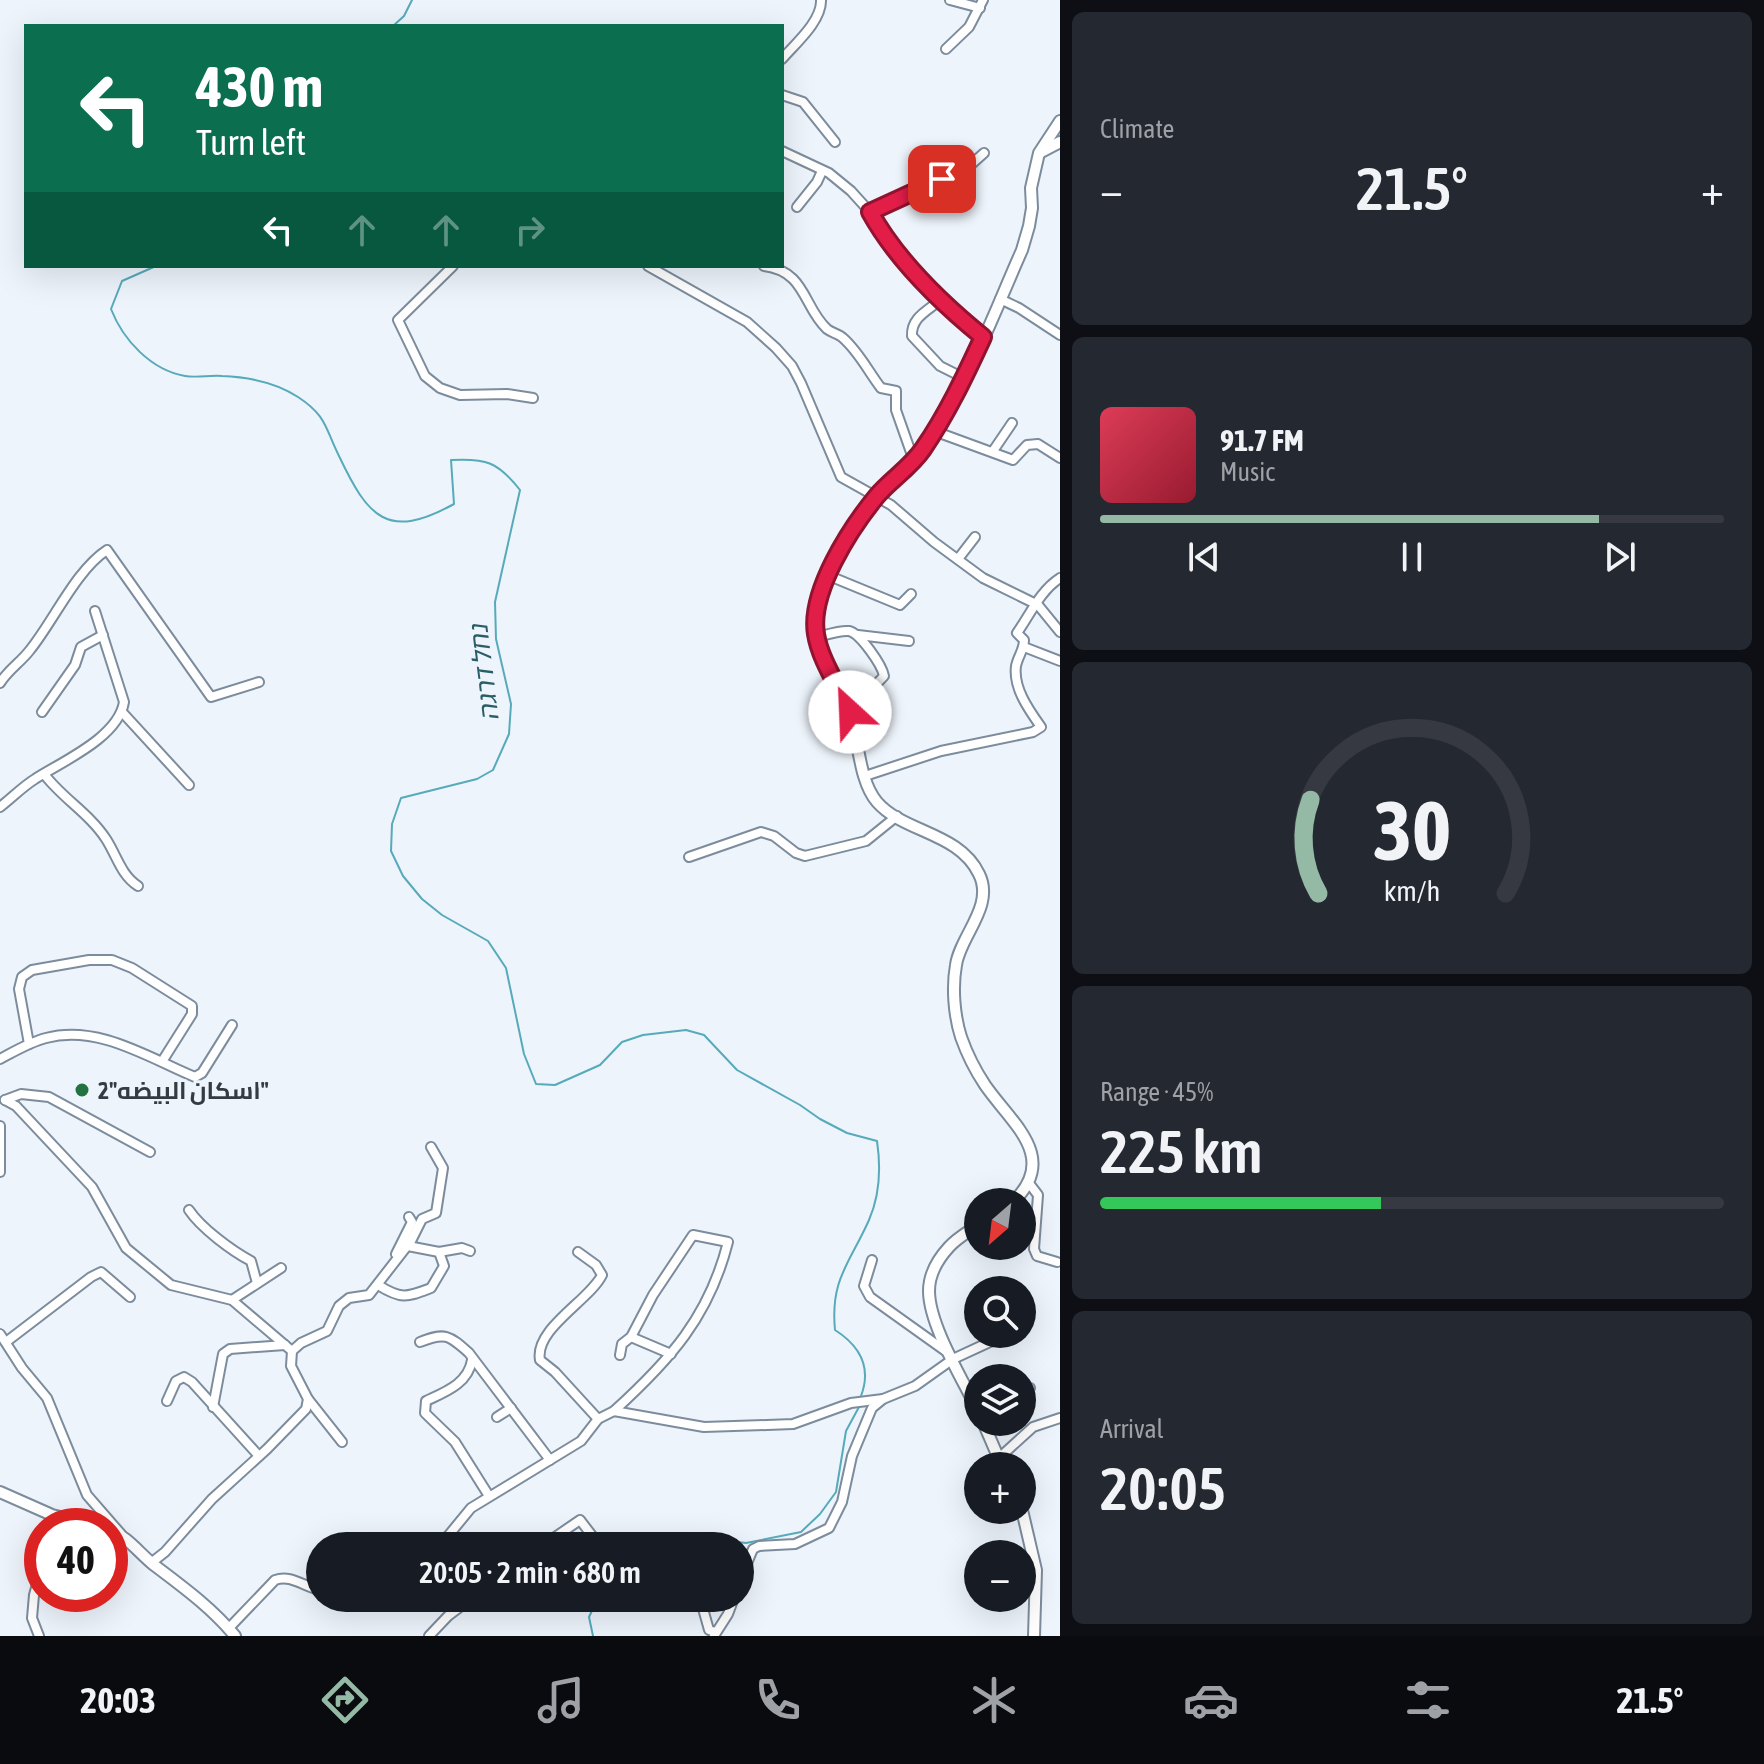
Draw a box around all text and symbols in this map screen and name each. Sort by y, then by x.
text: 430 m [196,55,323,119]
icon: left [64,56,168,160]
text: Climate [1100,114,1174,144]
text: Turn left [196,121,306,163]
pin [908,145,976,213]
text: 21.5° [1356,154,1468,223]
icon: arrive [920,157,964,201]
text: − [1100,164,1123,214]
text: + [1701,164,1724,214]
icon: left [256,208,300,252]
icon: ahead [340,208,384,252]
icon: ahead [424,208,468,252]
icon: right [508,208,552,252]
text: 91.7 FM [1220,423,1304,457]
text: Music [1220,457,1275,487]
icon: previous [1182,535,1226,579]
icon: pause [1390,535,1434,579]
icon: next [1598,535,1642,579]
water label: נחל דרגה [463,621,505,723]
position arrow [808,670,892,754]
text: 30 [1373,782,1451,878]
text: km/h [1384,874,1440,907]
place label: اسكان البيضه"2" [98,1077,269,1105]
text: Range · 45% [1100,1077,1213,1107]
marker: اسكان البيضه"2" [73,1081,91,1099]
text: 225 km [1100,1117,1262,1186]
north arrow [964,1188,1036,1260]
map controls [964,1188,1036,1612]
button: search [964,1276,1036,1348]
button: layers [964,1364,1036,1436]
text: Arrival [1100,1414,1164,1444]
button: + [964,1452,1036,1524]
text: 20:05 [1100,1454,1226,1523]
speed limit sign: 40 [24,1508,128,1612]
button: − [964,1540,1036,1612]
text: 20:05 · 2 min · 680 m [419,1555,641,1589]
icon: directions [317,1672,373,1728]
icon: music [533,1672,589,1728]
icon: phone [750,1672,806,1728]
icon: climate [966,1672,1022,1728]
icon: car [1183,1672,1239,1728]
icon: filters [1400,1672,1456,1728]
text: 20:03 [80,1679,156,1721]
text: 21.5° [1616,1679,1684,1721]

